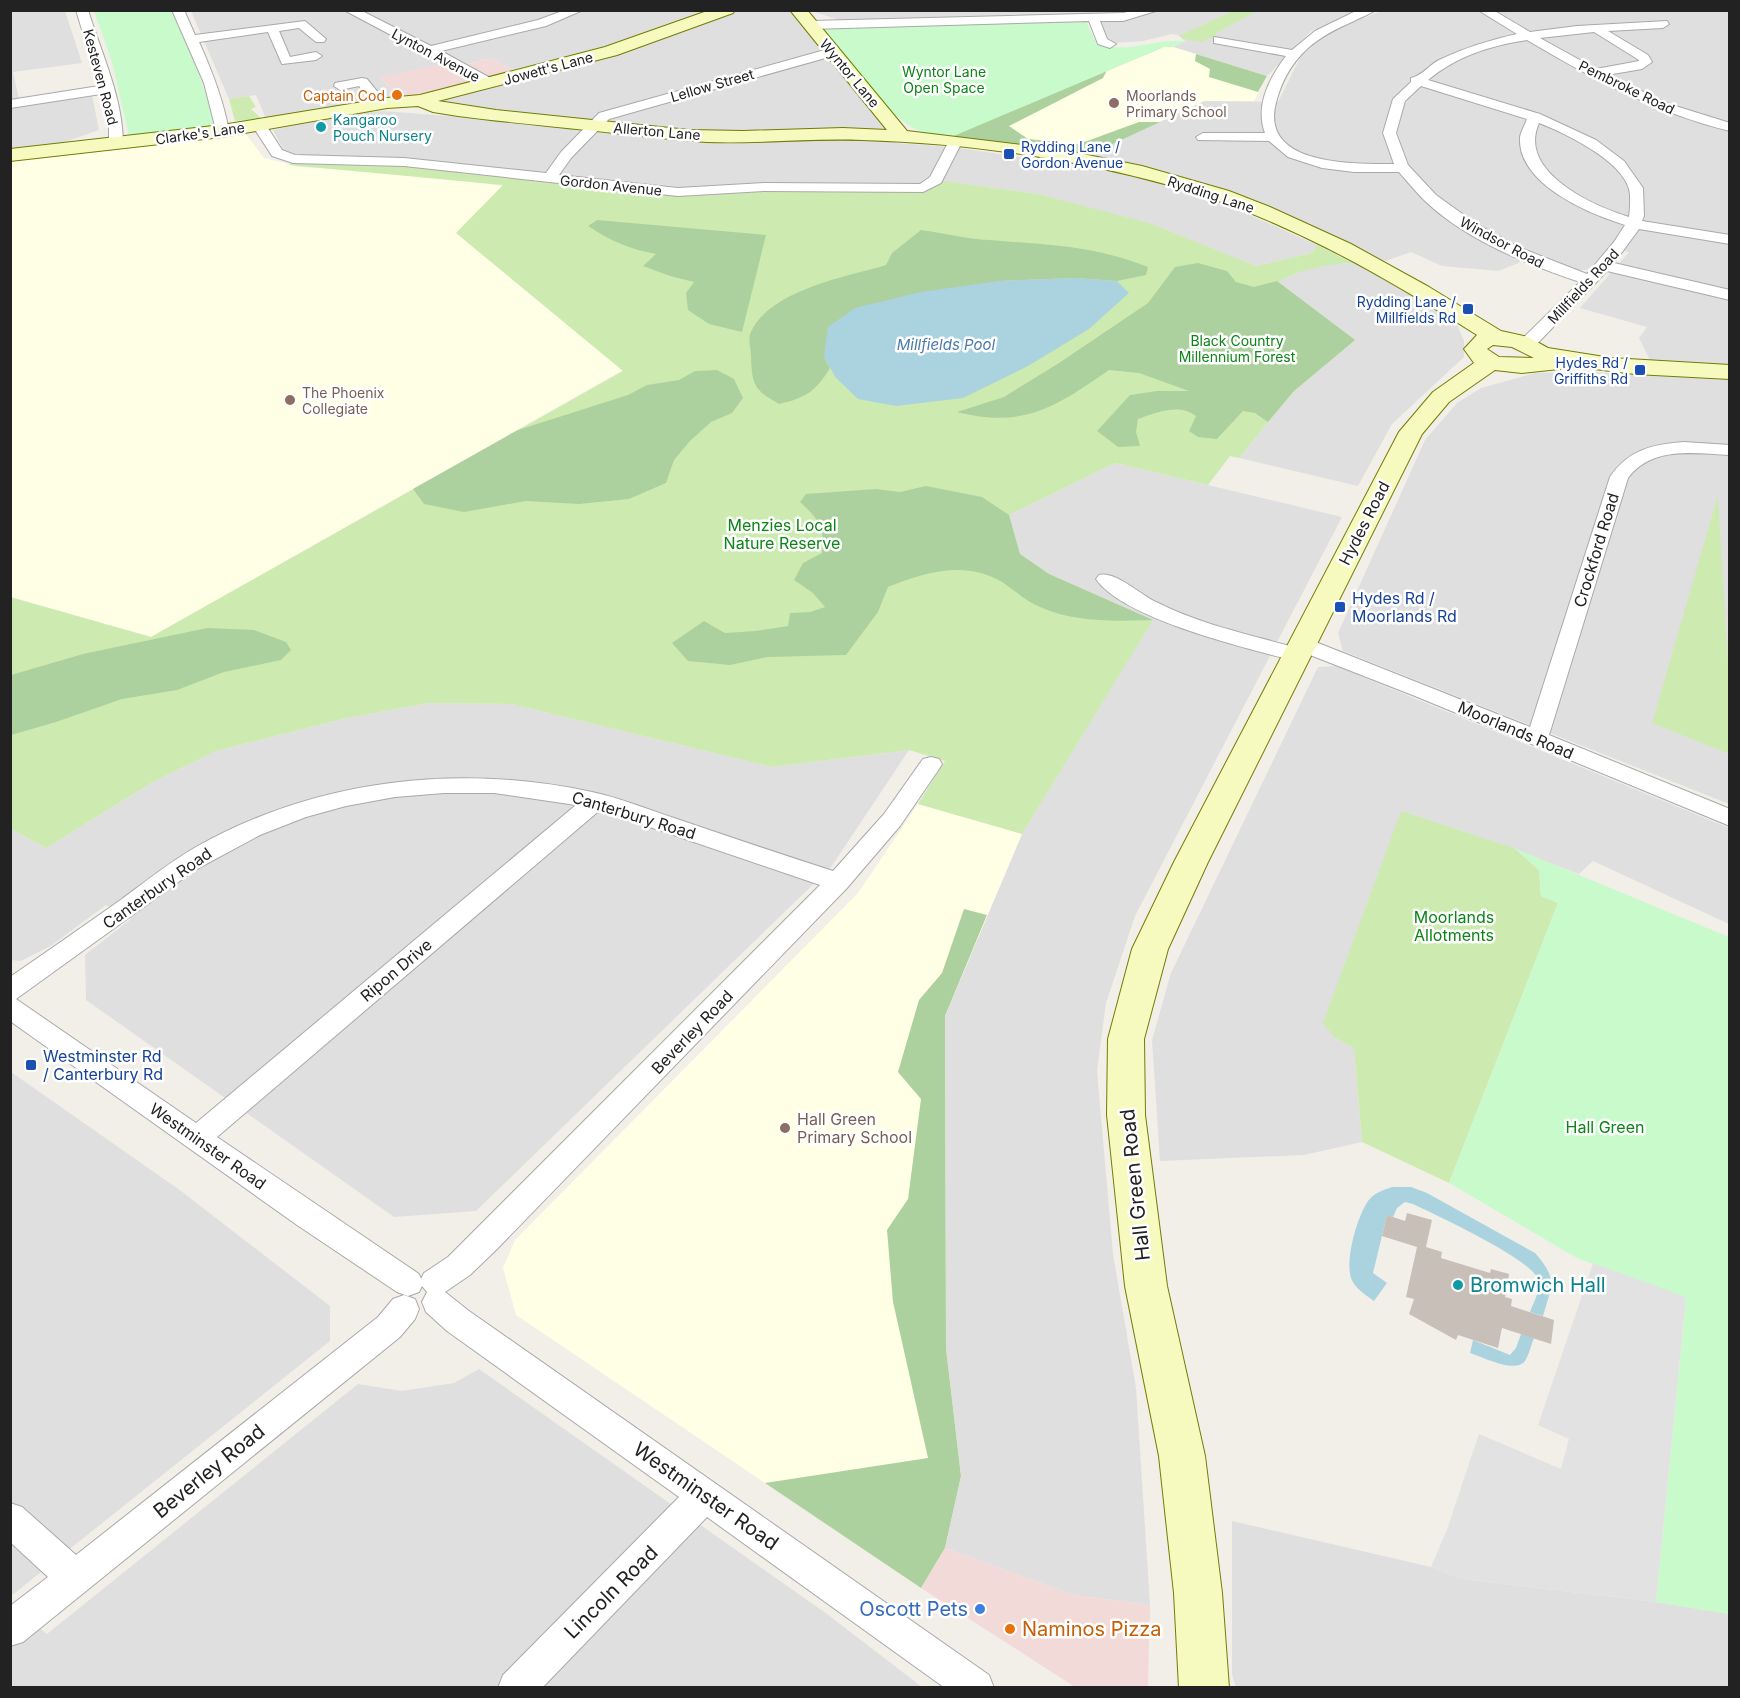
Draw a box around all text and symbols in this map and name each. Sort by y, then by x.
street label: Lynton Avenue [389,25,483,85]
street label: Kesteven Road [80,27,122,127]
street label: Wyntor Lane [816,35,884,111]
street label: Jowett's Lane [501,48,595,88]
street label: Pembroke Road [1576,56,1678,118]
park label: Wyntor Lane Open Space [902,63,986,96]
street label: Lellow Street [668,65,756,105]
place label: Captain Cod [303,87,385,104]
place label: Moorlands Primary School [1126,87,1227,120]
marker: Captain Cod [390,88,404,102]
marker: Moorlands Primary School [1107,96,1121,110]
place label: Kangaroo Pouch Nursery [333,111,432,144]
street label: Clarke's Lane [154,118,246,148]
street label: Allerton Lane [613,119,701,143]
marker: Kangaroo Pouch Nursery [314,120,328,134]
place label: Rydding Lane / Gordon Avenue [1021,138,1123,171]
marker: Rydding Lane / Gordon Avenue [1002,147,1016,161]
street label: Gordon Avenue [559,171,663,199]
street label: Rydding Lane [1166,172,1256,216]
street label: Windsor Road [1457,213,1547,271]
street label: Millfields Road [1544,245,1622,327]
place label: Rydding Lane / Millfields Rd [1357,293,1456,326]
marker: Rydding Lane / Millfields Rd [1461,302,1475,316]
park label: Black Country Millennium Forest [1179,332,1296,365]
water label: Millfields Pool [897,335,996,354]
place label: Hydes Rd / Griffiths Rd [1554,354,1628,387]
marker: Hydes Rd / Griffiths Rd [1633,363,1647,377]
place label: The Phoenix Collegiate [302,384,385,417]
marker: The Phoenix Collegiate [283,393,297,407]
street label: Hydes Road [1334,478,1394,568]
street label: Crockford Road [1569,490,1623,610]
park label: Menzies Local Nature Reserve [724,515,840,553]
place label: Hydes Rd / Moorlands Rd [1352,588,1457,626]
marker: Hydes Rd / Moorlands Rd [1333,600,1347,614]
street label: Moorlands Road [1455,697,1577,763]
street label: Canterbury Road [570,787,698,843]
street label: Canterbury Road [99,843,215,933]
park label: Moorlands Allotments [1414,907,1494,945]
street label: Ripon Drive [356,934,436,1006]
street label: Beverley Road [647,986,737,1078]
place label: Westminster Rd / Canterbury Rd [43,1046,163,1084]
marker: Westminster Rd / Canterbury Rd [24,1058,38,1072]
street label: Westminster Road [146,1098,270,1194]
street label: Hall Green Road [1115,1108,1155,1262]
place label: Hall Green Primary School [797,1109,912,1147]
park label: Hall Green [1566,1117,1644,1137]
marker: Hall Green Primary School [778,1121,792,1135]
place label: Bromwich Hall [1470,1273,1606,1297]
marker: Bromwich Hall [1451,1278,1465,1292]
street label: Beverley Road [149,1419,269,1523]
street label: Westminster Road [629,1437,783,1555]
street label: Lincoln Road [559,1540,663,1644]
place label: Oscott Pets [859,1597,968,1621]
marker: Oscott Pets [973,1602,987,1616]
place label: Naminos Pizza [1022,1617,1162,1641]
marker: Naminos Pizza [1003,1622,1017,1636]

